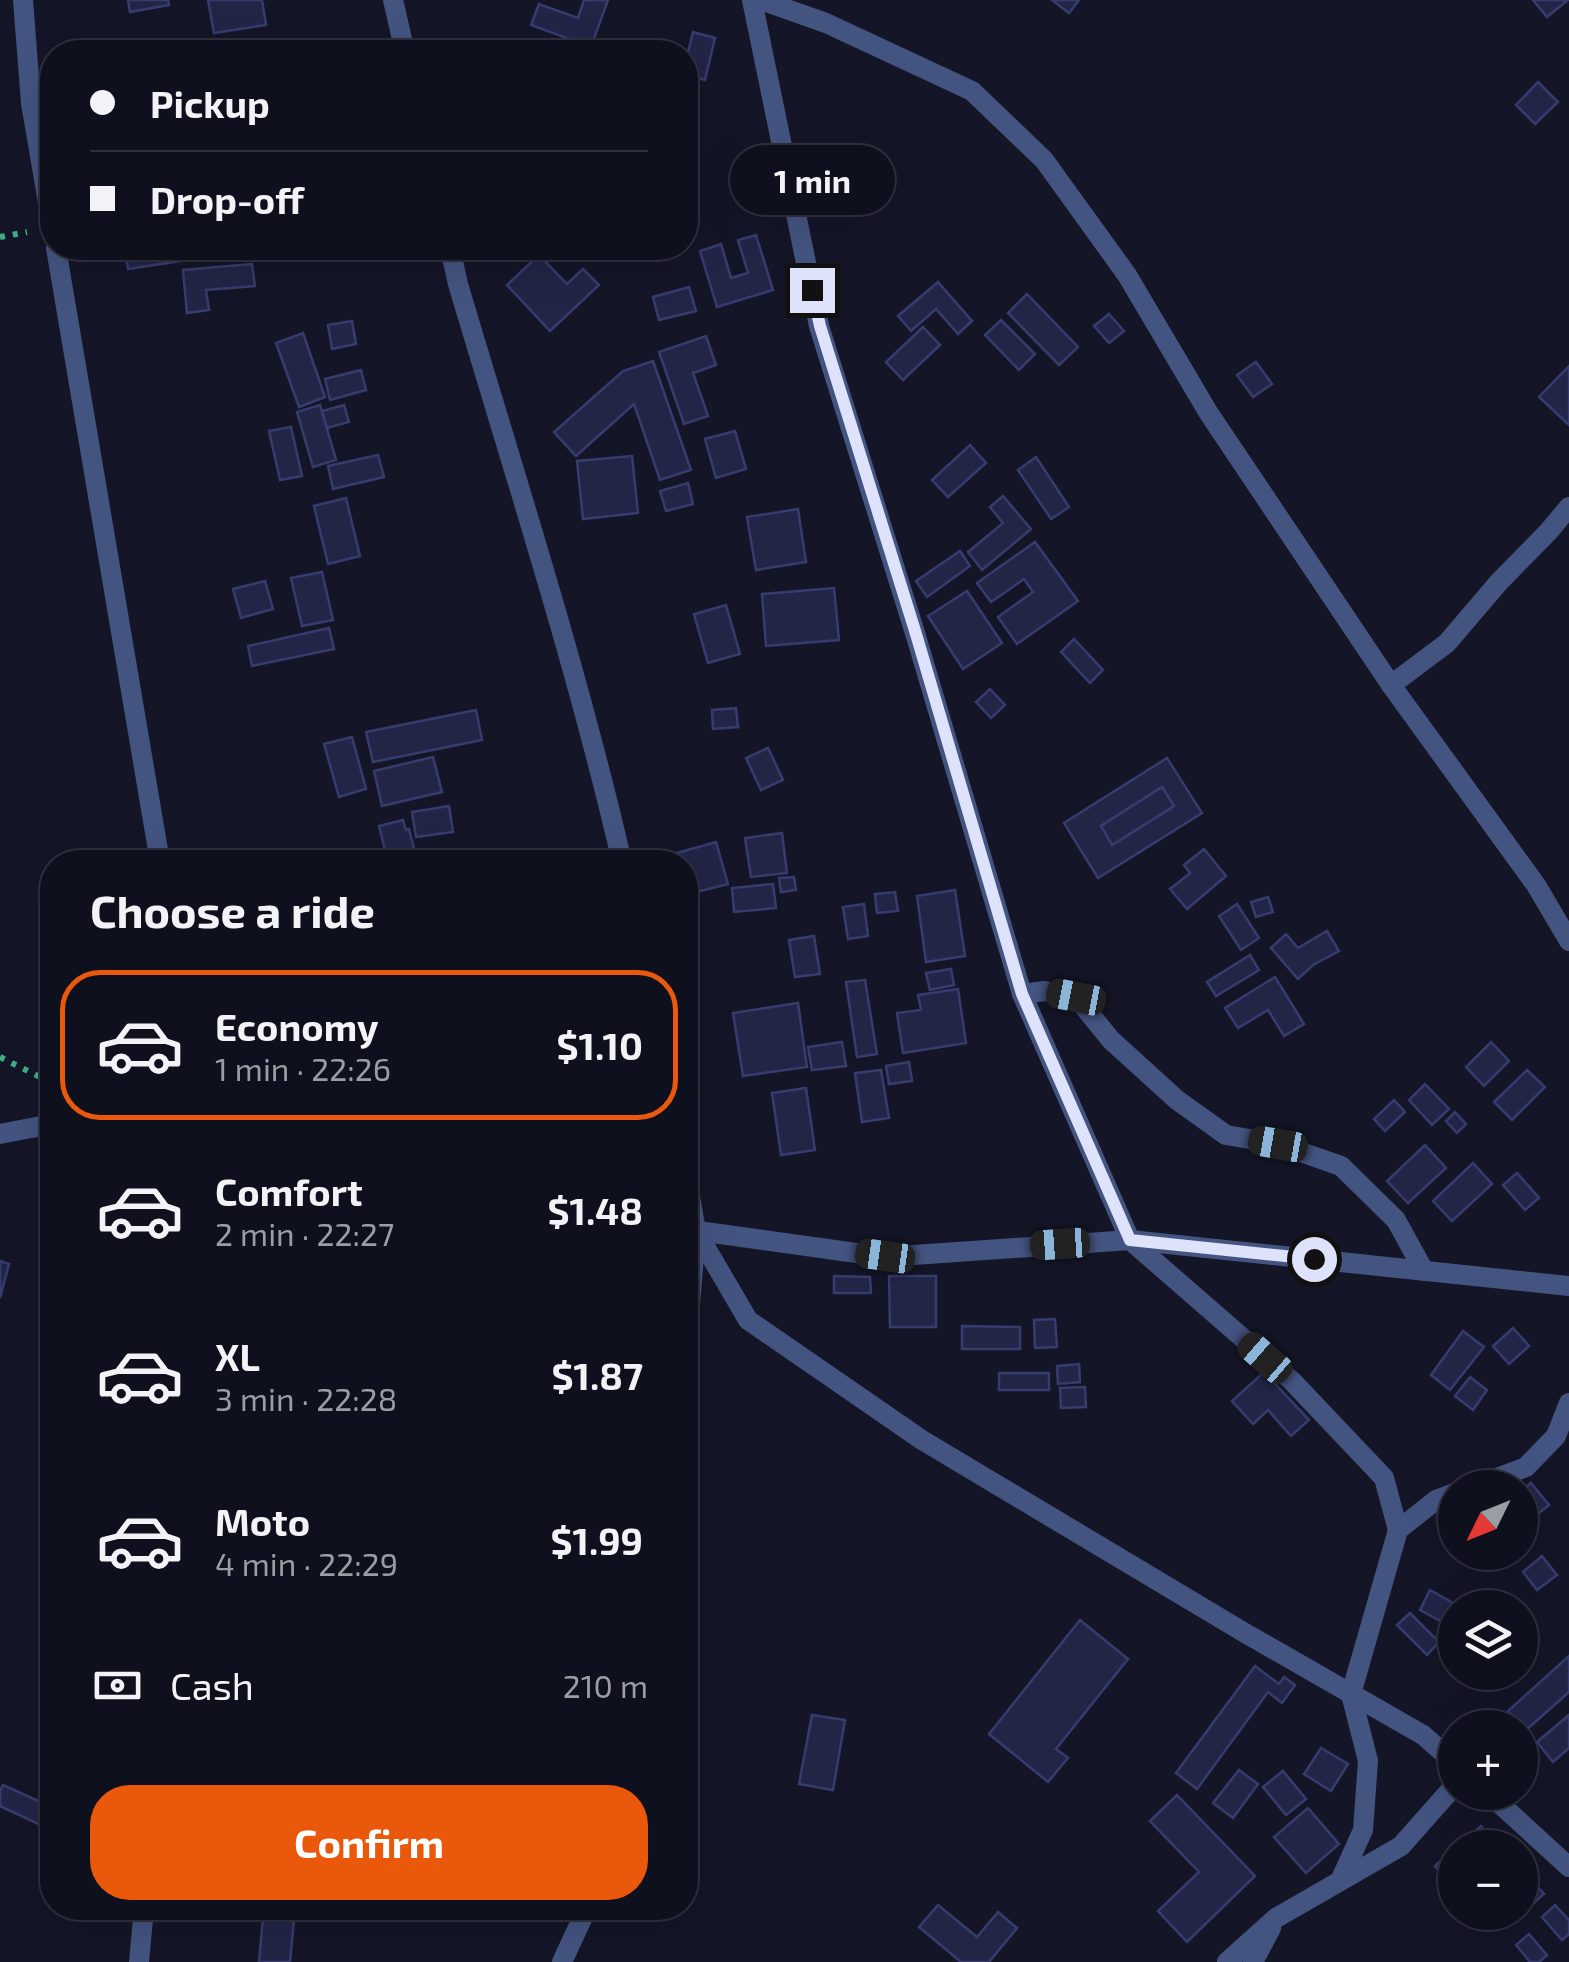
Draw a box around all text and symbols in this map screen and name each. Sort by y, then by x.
text: Pickup [150,80,270,126]
callout: 1 min [730,145,894,215]
text: 1 min [774,161,851,199]
text: Drop-off [150,176,304,222]
route end [790,268,835,313]
text: Choose a ride [90,883,375,937]
car [1044,977,1108,1017]
icon: car [95,1000,185,1090]
text: Economy [215,1003,379,1049]
text: $1.10 [557,1022,643,1068]
text: 1 min · 22:26 [215,1049,391,1087]
car [1246,1124,1310,1164]
icon: car [95,1165,185,1255]
text: Comfort [215,1168,363,1214]
text: $1.48 [548,1187,643,1233]
text: 2 min · 22:27 [215,1214,394,1252]
car [1029,1227,1091,1261]
car [853,1237,917,1275]
route start [1292,1237,1337,1282]
car [1233,1327,1297,1389]
icon: car [95,1330,185,1420]
text: XL [215,1333,260,1379]
text: $1.87 [552,1352,643,1398]
text: 3 min · 22:28 [215,1379,397,1417]
north arrow [1438,1470,1538,1570]
map controls [1438,1470,1538,1930]
icon: car [95,1495,185,1585]
text: Moto [215,1498,310,1544]
text: $1.99 [550,1517,643,1563]
text: 4 min · 22:29 [215,1544,398,1582]
button: layers [1438,1590,1538,1690]
icon: cash [90,1658,145,1713]
text: Cash [170,1662,254,1708]
text: 210 m [563,1666,648,1704]
button: + [1438,1710,1538,1810]
button: Confirm [90,1785,648,1900]
button: − [1438,1830,1538,1930]

